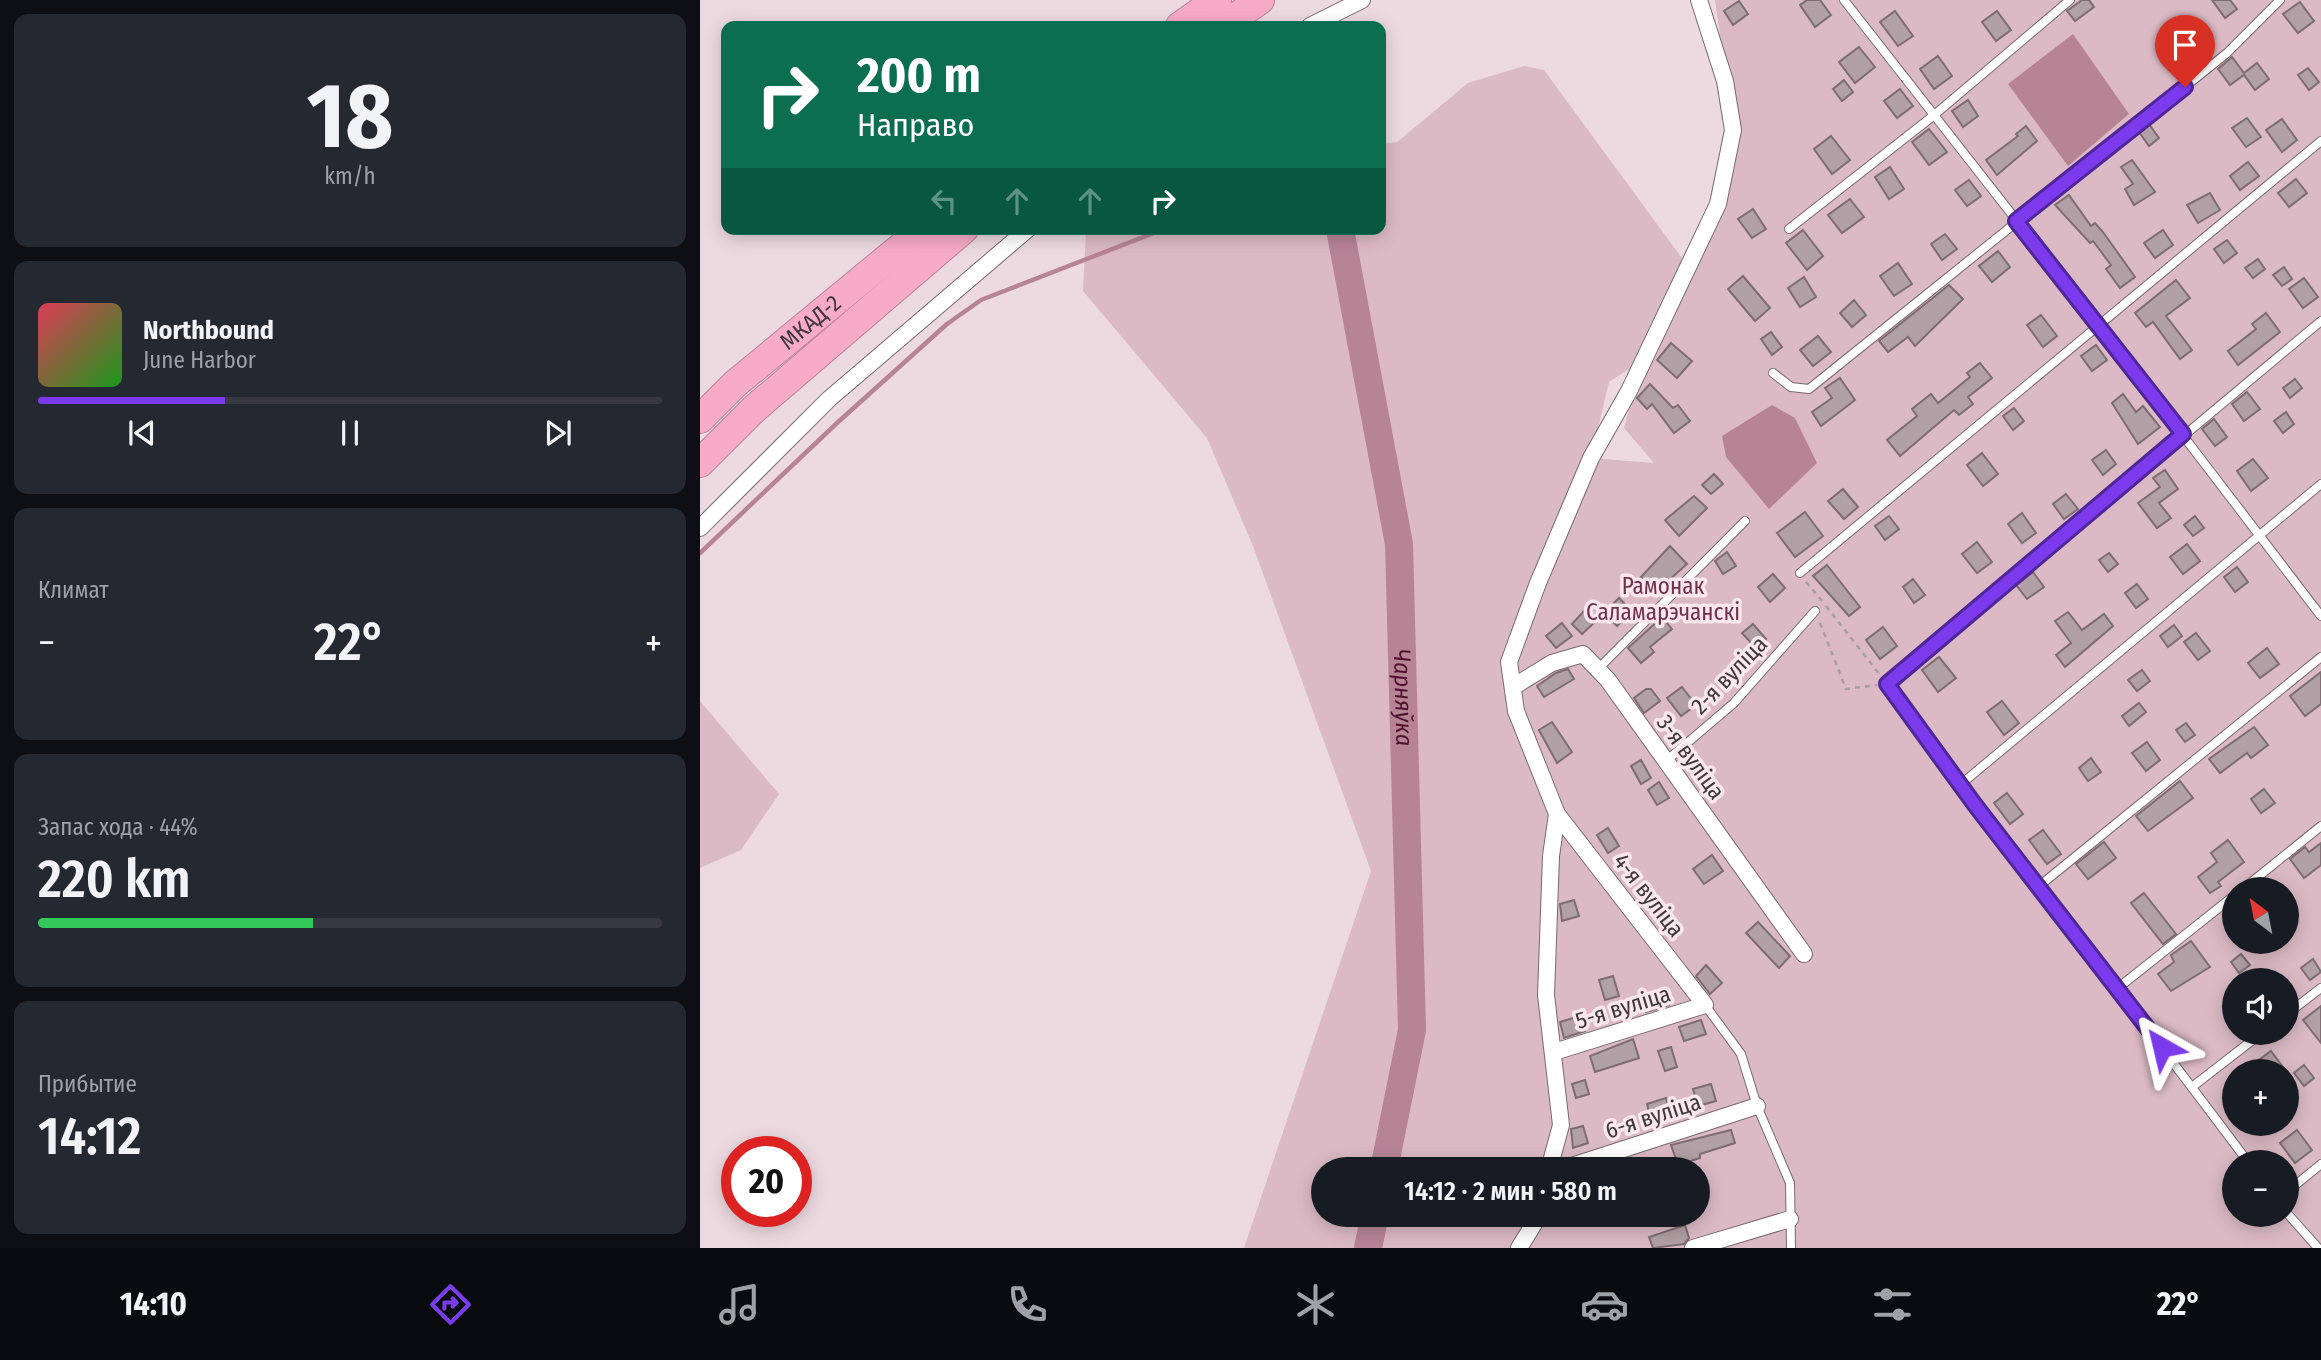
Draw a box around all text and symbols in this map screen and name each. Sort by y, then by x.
pin [2155,15,2215,87]
icon: arrive [2166,26,2204,64]
text: 200 m [857,46,981,105]
icon: right [742,49,833,140]
text: 18 [307,62,393,171]
text: Направо [857,106,974,144]
text: km/h [324,162,376,190]
icon: left [925,182,963,220]
icon: ahead [998,182,1036,220]
icon: ahead [1071,182,1109,220]
icon: right [1144,182,1182,220]
street label: МКАД-2 [774,289,846,355]
text: Northbound [143,315,274,346]
text: June Harbor [143,346,256,374]
icon: previous [123,414,161,452]
icon: pause [331,414,369,452]
icon: next [539,414,577,452]
park label: Рамонак Саламарэчанскі [1586,572,1740,626]
text: Климат [38,576,109,604]
text: 22° [314,611,386,674]
text: − [38,620,55,666]
text: + [645,620,662,666]
street label: 2-я вуліца [1685,630,1773,720]
water label: Чарняўка [1388,648,1418,747]
street label: 3-я вуліца [1651,709,1731,805]
text: Запас хода · 44% [38,813,198,841]
text: 220 km [38,848,191,911]
street label: 4-я вуліца [1608,848,1690,942]
north arrow [2222,877,2300,954]
map controls [2222,877,2299,1227]
button: sound [2222,968,2299,1045]
street label: 5-я вуліца [1572,979,1674,1035]
position arrow [2125,1010,2199,1084]
button: + [2222,1059,2299,1136]
text: Прибытие [38,1070,137,1098]
street label: 6-я вуліца [1602,1087,1704,1145]
text: 14:12 [38,1105,141,1168]
speed limit sign: 20 [721,1136,812,1227]
button: − [2222,1150,2299,1227]
text: 14:12 · 2 мин · 580 m [1404,1176,1617,1207]
icon: directions [426,1280,475,1329]
icon: music [715,1280,764,1329]
icon: phone [1003,1280,1052,1329]
icon: climate [1291,1280,1340,1329]
icon: car [1580,1280,1629,1329]
icon: filters [1868,1280,1917,1329]
text: 14:10 [120,1285,187,1323]
text: 22° [2157,1285,2201,1323]

